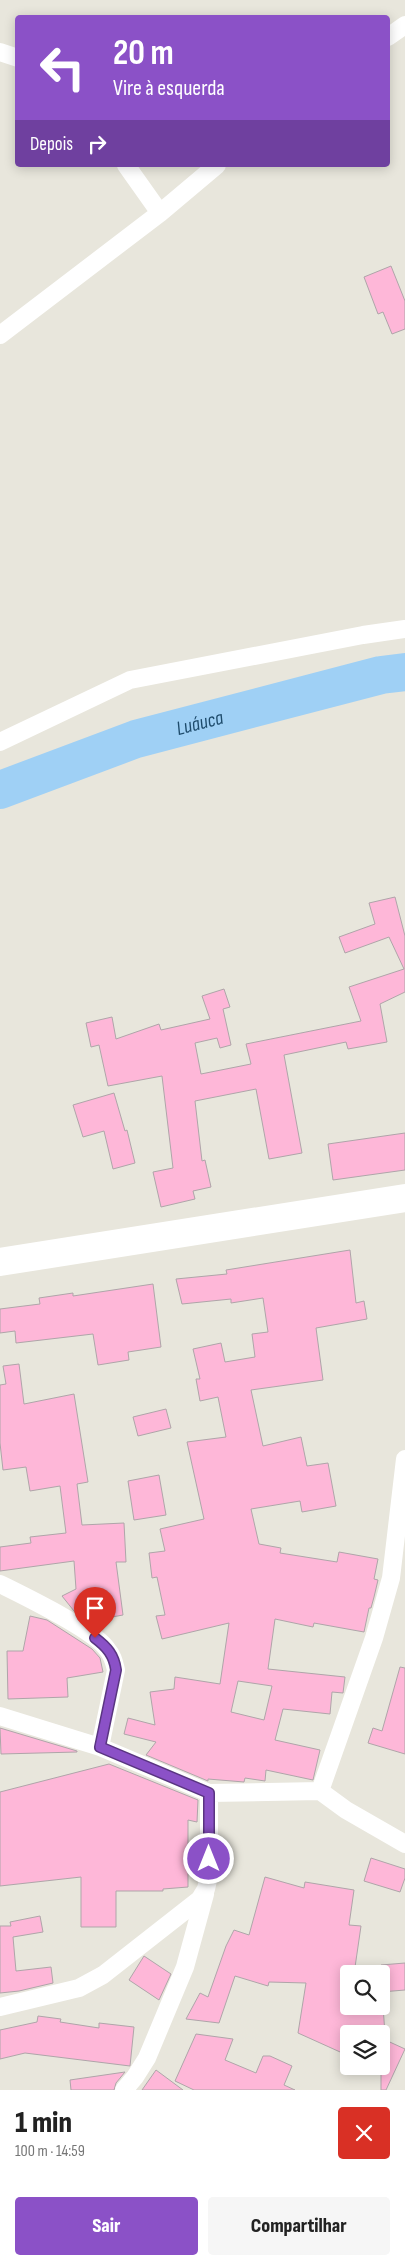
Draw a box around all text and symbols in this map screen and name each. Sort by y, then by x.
text: 20 m [113,32,174,75]
icon: left [30,35,95,100]
text: Vire à esquerda [113,75,225,102]
icon: right [83,130,111,158]
text: Depois [30,133,73,156]
water label: Luáuca [174,706,226,741]
pin [74,1587,116,1638]
icon: arrive [81,1594,109,1622]
position arrow [182,1832,234,1884]
map controls [340,1965,390,2075]
button: search [340,1965,390,2015]
button: layers [340,2025,390,2075]
text: 1 min [15,2105,72,2141]
button: close [338,2107,390,2159]
text: 100 m · 14:59 [15,2142,85,2161]
button: Sair [15,2197,198,2255]
button: Compartilhar [208,2197,390,2255]

